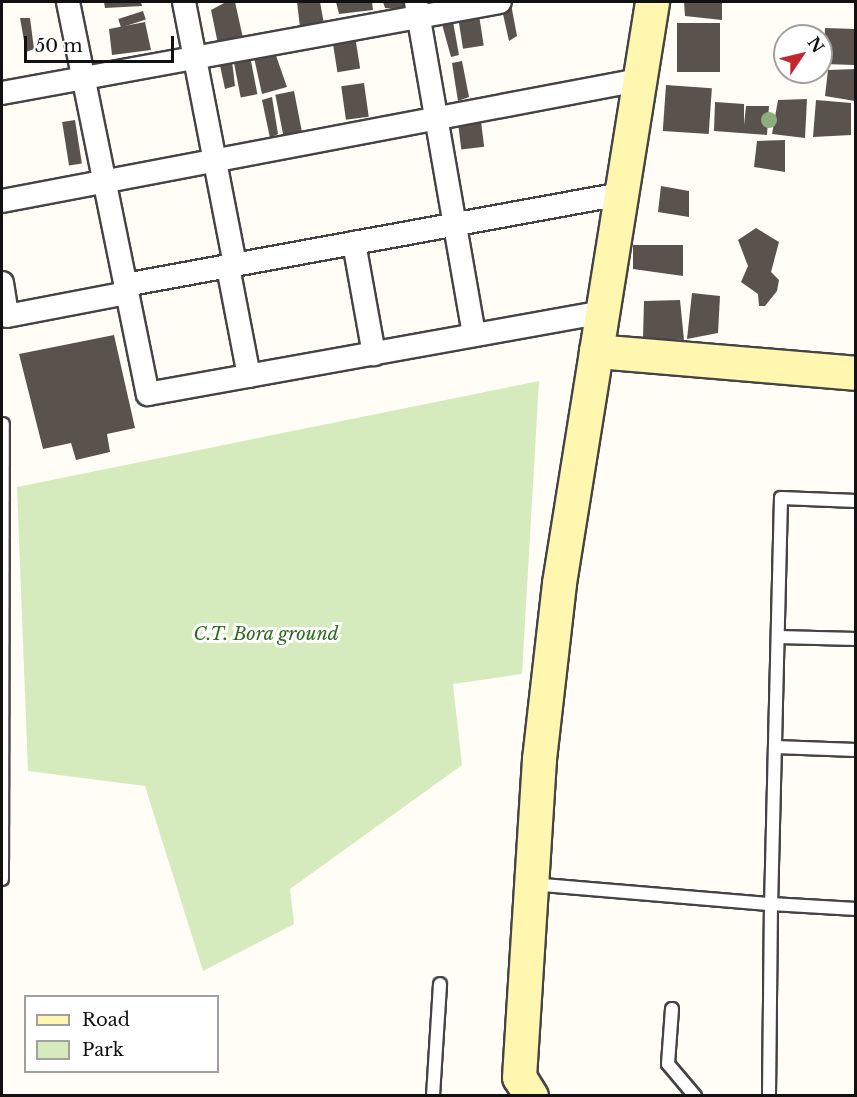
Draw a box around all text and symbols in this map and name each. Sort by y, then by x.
scale bar [27,24,177,62]
north arrow [773,24,833,84]
text: N [804,33,829,57]
text: 50 m [35,35,83,57]
park label: C.T. Bora ground [193,623,339,645]
legend [24,995,219,1073]
text: Road [82,1009,130,1031]
text: Park [82,1039,124,1061]

